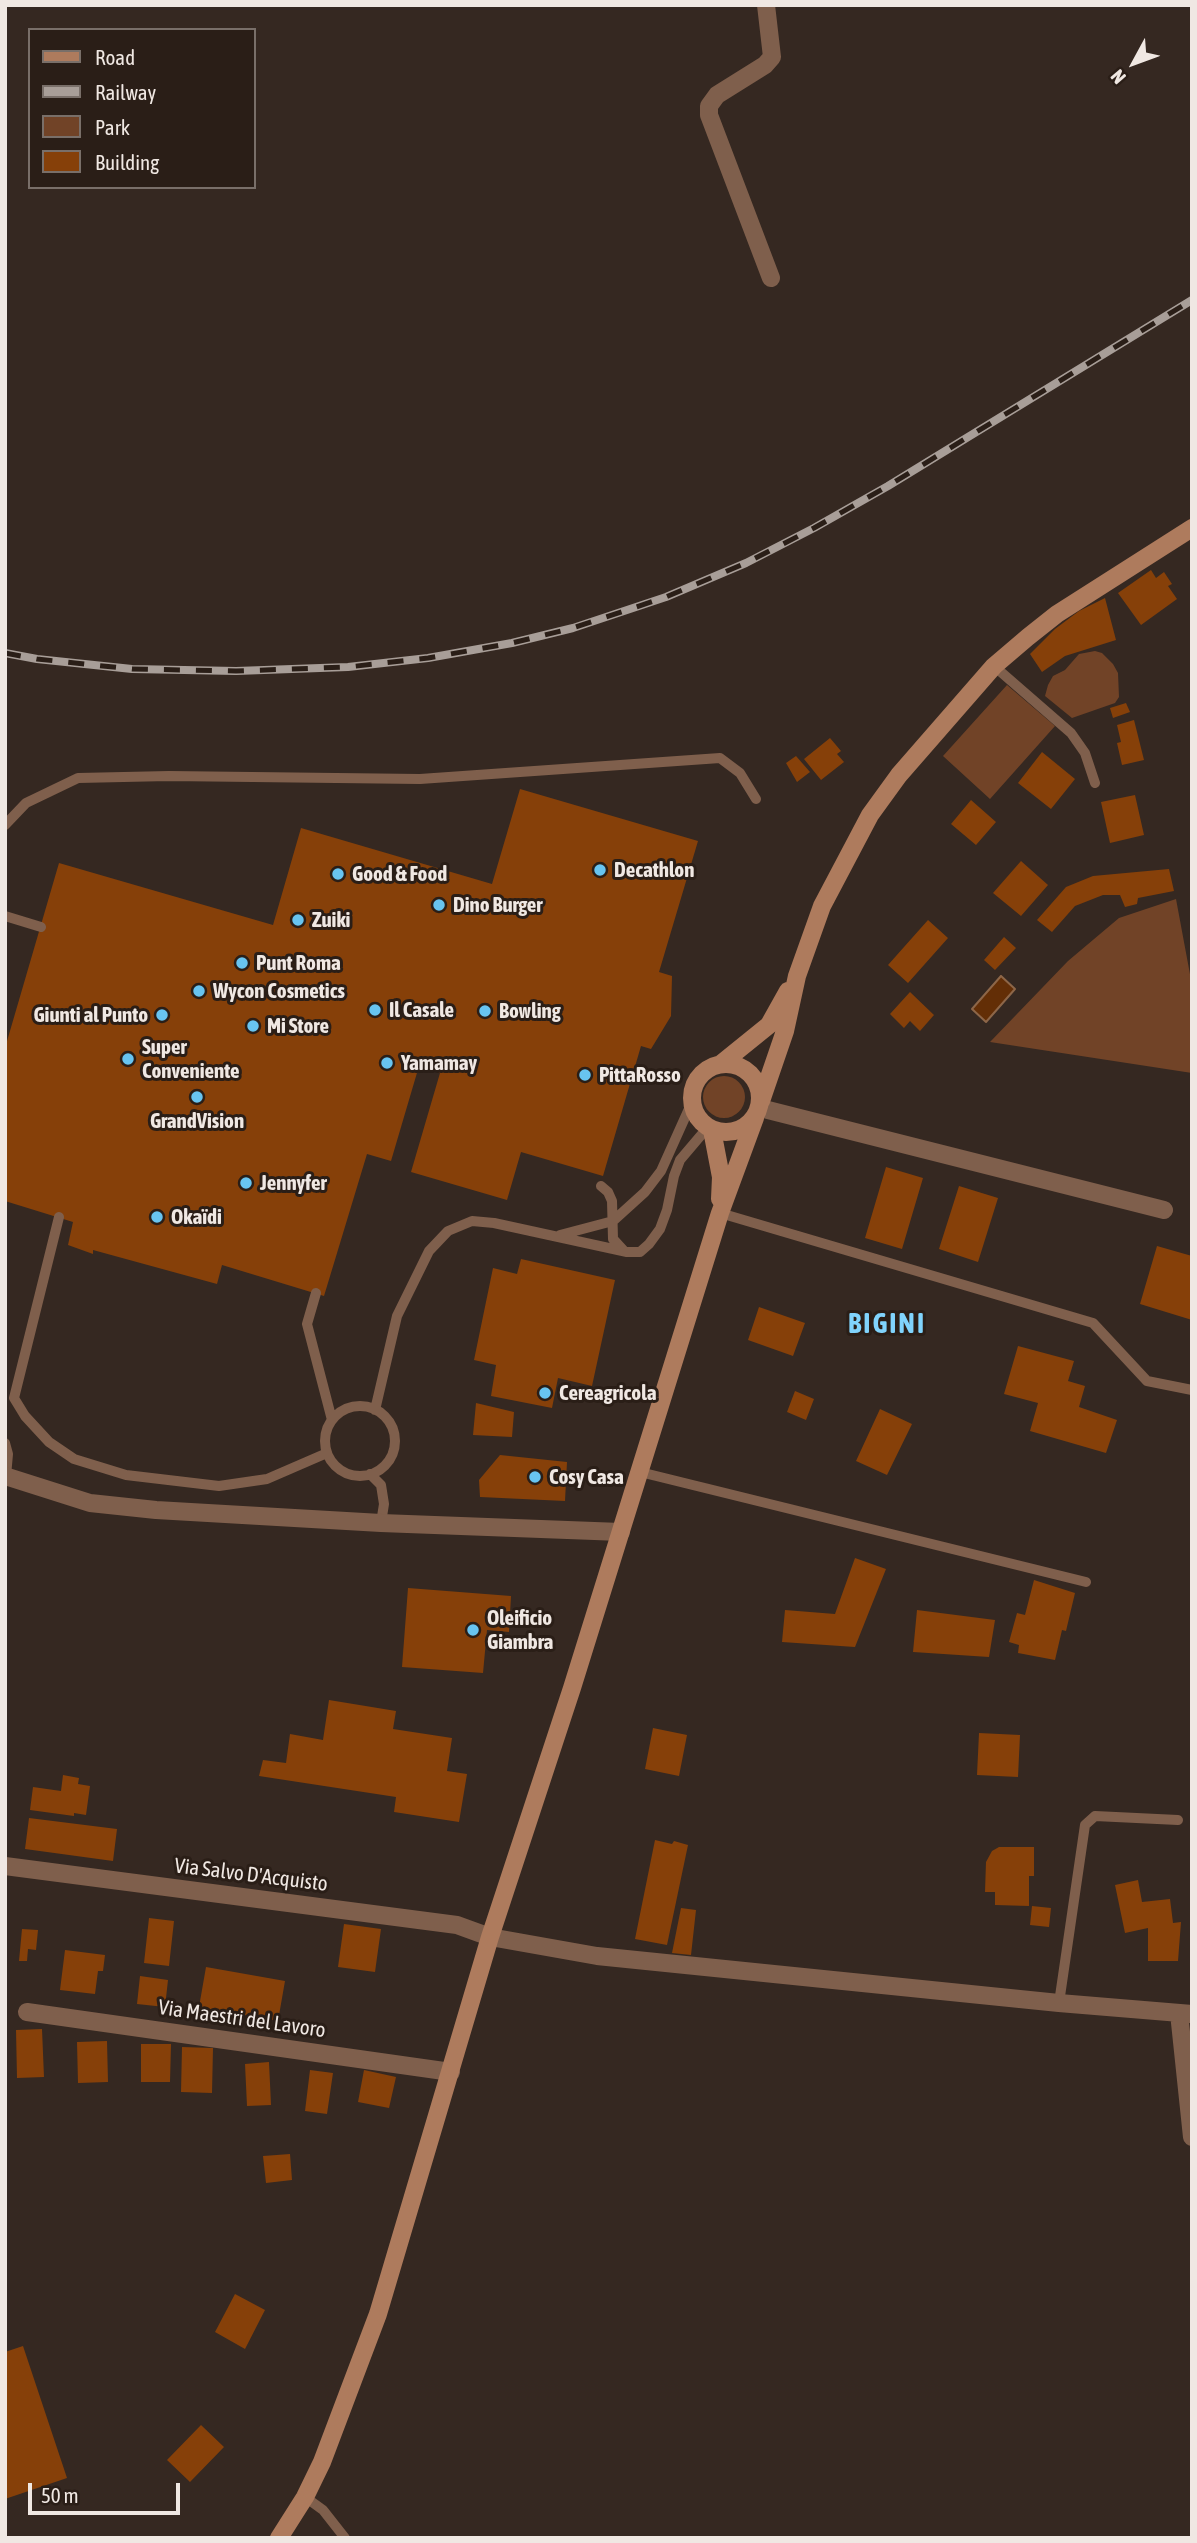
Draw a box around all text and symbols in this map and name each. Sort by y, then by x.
legend [28,28,256,189]
north arrow [1099,28,1169,98]
text: Road [95,45,135,69]
text: N [1106,65,1130,88]
text: Railway [95,80,156,104]
text: Park [95,115,130,139]
text: Building [95,150,159,174]
place label: Decathlon [614,857,694,883]
place label: Good & Food [352,861,447,887]
marker: Decathlon [592,862,608,878]
marker: Good & Food [330,866,346,882]
place label: Dino Burger [453,892,543,918]
marker: Dino Burger [431,897,447,913]
place label: Zuiki [312,907,350,933]
marker: Zuiki [290,912,306,928]
place label: Punt Roma [256,950,341,976]
marker: Punt Roma [234,955,250,971]
place label: Wycon Cosmetics [213,978,345,1004]
marker: Wycon Cosmetics [191,983,207,999]
place label: Il Casale [389,997,454,1023]
place label: Bowling [499,998,561,1024]
place label: Giunti al Punto [33,1002,148,1028]
marker: Il Casale [367,1002,383,1018]
marker: Bowling [477,1003,493,1019]
marker: Giunti al Punto [154,1007,170,1023]
place label: Mi Store [267,1013,329,1039]
marker: Mi Store [245,1018,261,1034]
place label: Super Conveniente [142,1034,240,1084]
place label: Yamamay [401,1050,477,1076]
marker: Super Conveniente [120,1051,136,1067]
marker: Yamamay [379,1055,395,1071]
place label: PittaRosso [599,1062,681,1088]
marker: PittaRosso [577,1067,593,1083]
marker: GrandVision [189,1089,205,1105]
place label: GrandVision [150,1108,244,1134]
place label: Jennyfer [260,1170,327,1196]
marker: Jennyfer [238,1175,254,1191]
place label: Okaïdi [171,1204,222,1230]
marker: Okaïdi [149,1209,165,1225]
district label: BIGINI [849,1307,925,1341]
place label: Cereagricola [559,1380,657,1406]
marker: Cereagricola [537,1385,553,1401]
place label: Cosy Casa [549,1464,624,1490]
marker: Cosy Casa [527,1469,543,1485]
place label: Oleificio Giambra [487,1605,553,1655]
marker: Oleificio Giambra [465,1622,481,1638]
street label: Via Salvo D'Acquisto [173,1853,329,1897]
street label: Via Maestri del Lavoro [157,1995,327,2043]
scale bar [32,2470,184,2514]
text: 50 m [41,2483,79,2507]

